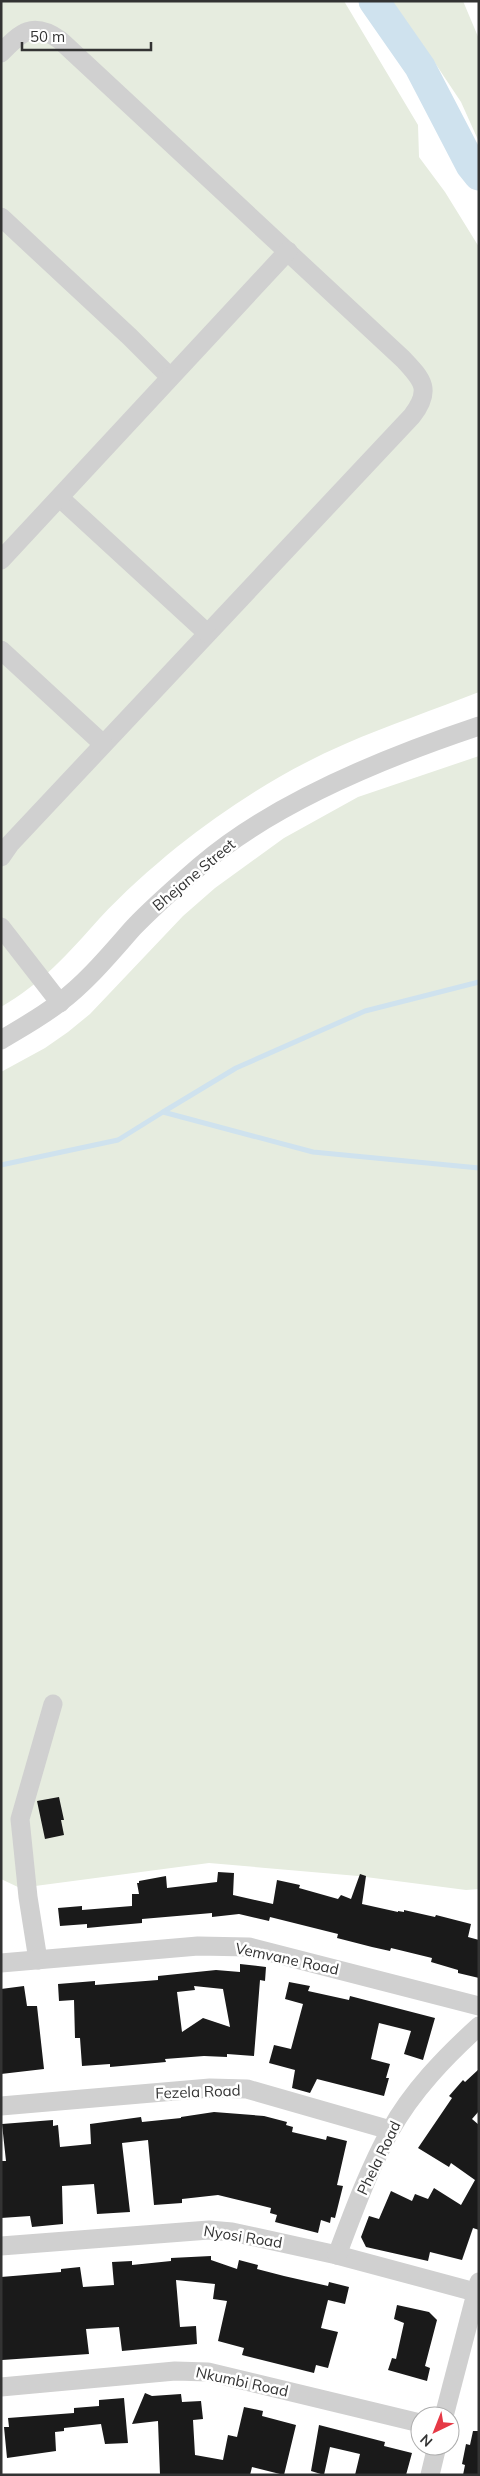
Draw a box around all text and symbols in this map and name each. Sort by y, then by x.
scale bar [22,20,151,52]
text: 50 m [30,27,65,46]
street label: Bhejane Street [148,835,239,915]
street label: Vemvane Road [234,1938,341,1979]
street label: Fezela Road [155,2081,241,2102]
street label: Phela Road [352,2118,405,2198]
street label: Nyosi Road [202,2221,284,2252]
street label: Nkumbi Road [194,2362,290,2401]
north arrow [410,2406,460,2456]
text: N [416,2430,436,2451]

